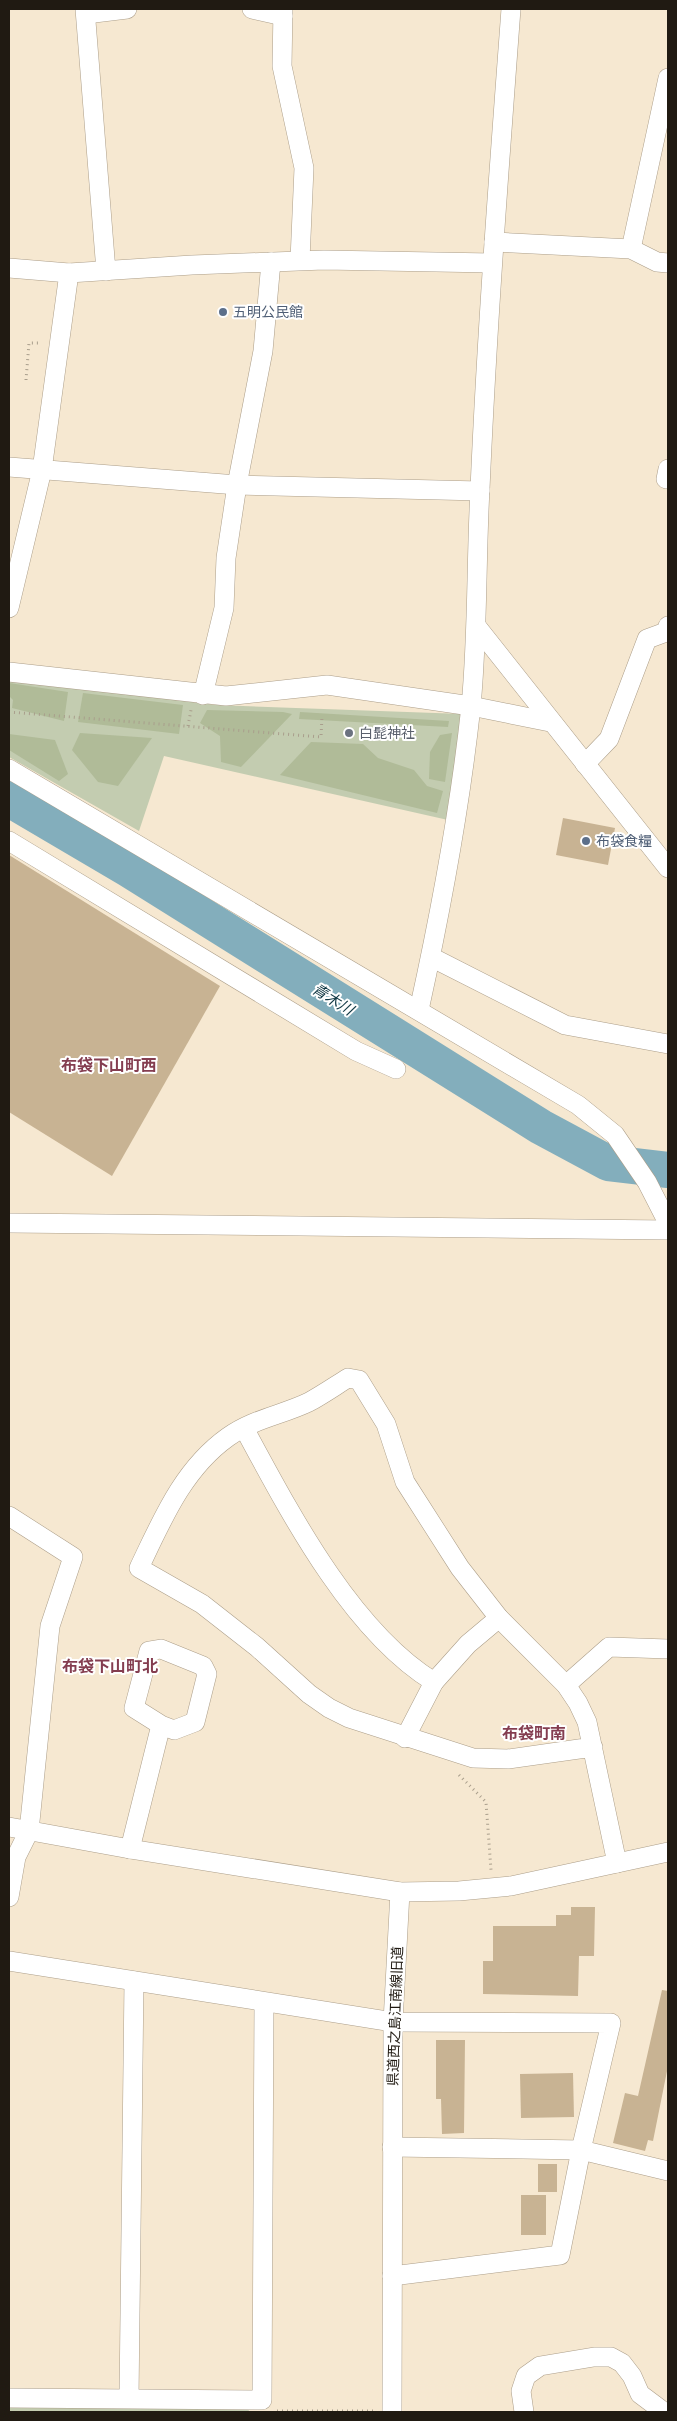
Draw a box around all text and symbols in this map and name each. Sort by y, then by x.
place label: 五明公民館 [233,303,303,321]
marker: 五明公民館 [217,306,229,318]
place label: 白髭神社 [359,724,415,742]
marker: 白髭神社 [343,727,355,739]
place label: 布袋食糧 [596,832,652,850]
marker: 布袋食糧 [580,835,592,847]
water label: 青木川 [309,979,359,1020]
district label: 布袋下山町西 [61,1055,157,1075]
district label: 布袋下山町北 [62,1656,158,1676]
district label: 布袋町南 [502,1723,566,1743]
street label: 県道西之島江南線旧道 [384,1946,406,2086]

